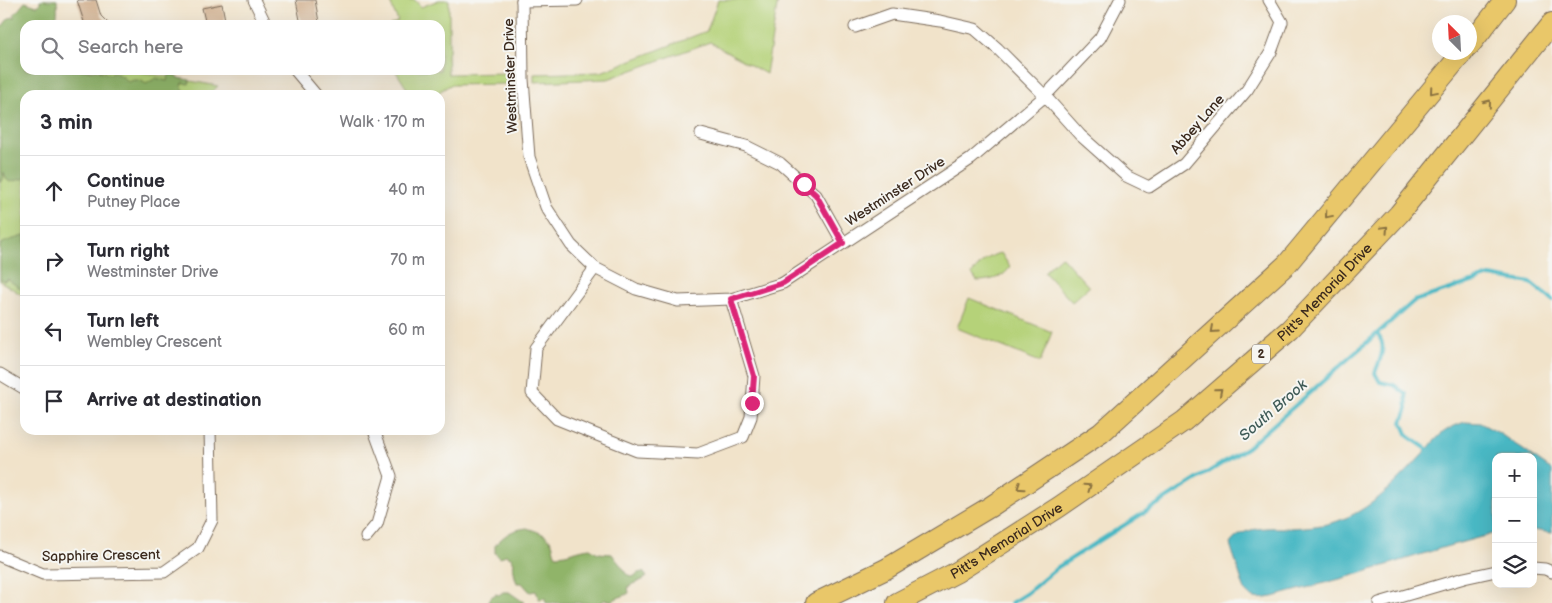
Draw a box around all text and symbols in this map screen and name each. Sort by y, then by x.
north arrow [1432,15,1477,60]
street label: Westminster Drive [500,18,521,134]
search box [20,20,445,75]
icon: search [38,34,66,62]
text: Search here [78,36,183,59]
one-way arrow [1430,85,1439,94]
street label: Abbey Lane [1167,91,1228,158]
one-way arrow [1482,100,1490,109]
text: 3 min [40,110,93,135]
text: Walk · 170 m [339,113,425,132]
street label: Westminster Drive [842,153,948,230]
text: Continue [87,170,165,193]
route start [793,173,816,196]
icon: ahead [40,177,68,205]
text: 40 m [388,181,425,200]
text: Putney Place [87,193,180,212]
one-way arrow [1325,209,1334,218]
one-way arrow [1379,225,1388,234]
text: Turn right [87,240,170,263]
street label: Pitt's Memorial Drive [1274,240,1376,345]
icon: right [40,247,68,275]
text: 70 m [390,251,425,270]
text: Westminster Drive [87,263,219,282]
text: Turn left [87,310,159,333]
icon: left [40,317,68,345]
text: 60 m [388,321,425,340]
one-way arrow [1211,324,1220,333]
text: Wembley Crescent [87,333,222,352]
road number: 2 [1252,344,1270,364]
water label: South Brook [1235,375,1312,445]
icon: arrive [40,387,68,415]
one-way arrow [1213,387,1222,396]
text: Arrive at destination [87,389,262,412]
route end [741,392,764,415]
map controls [1492,453,1537,588]
button: + [1492,453,1537,498]
one-way arrow [1017,481,1026,490]
one-way arrow [1082,484,1092,493]
button: − [1492,498,1537,543]
street label: Pitt's Memorial Drive [948,499,1066,583]
button: layers [1492,543,1537,588]
street label: Sapphire Crescent [42,546,161,565]

